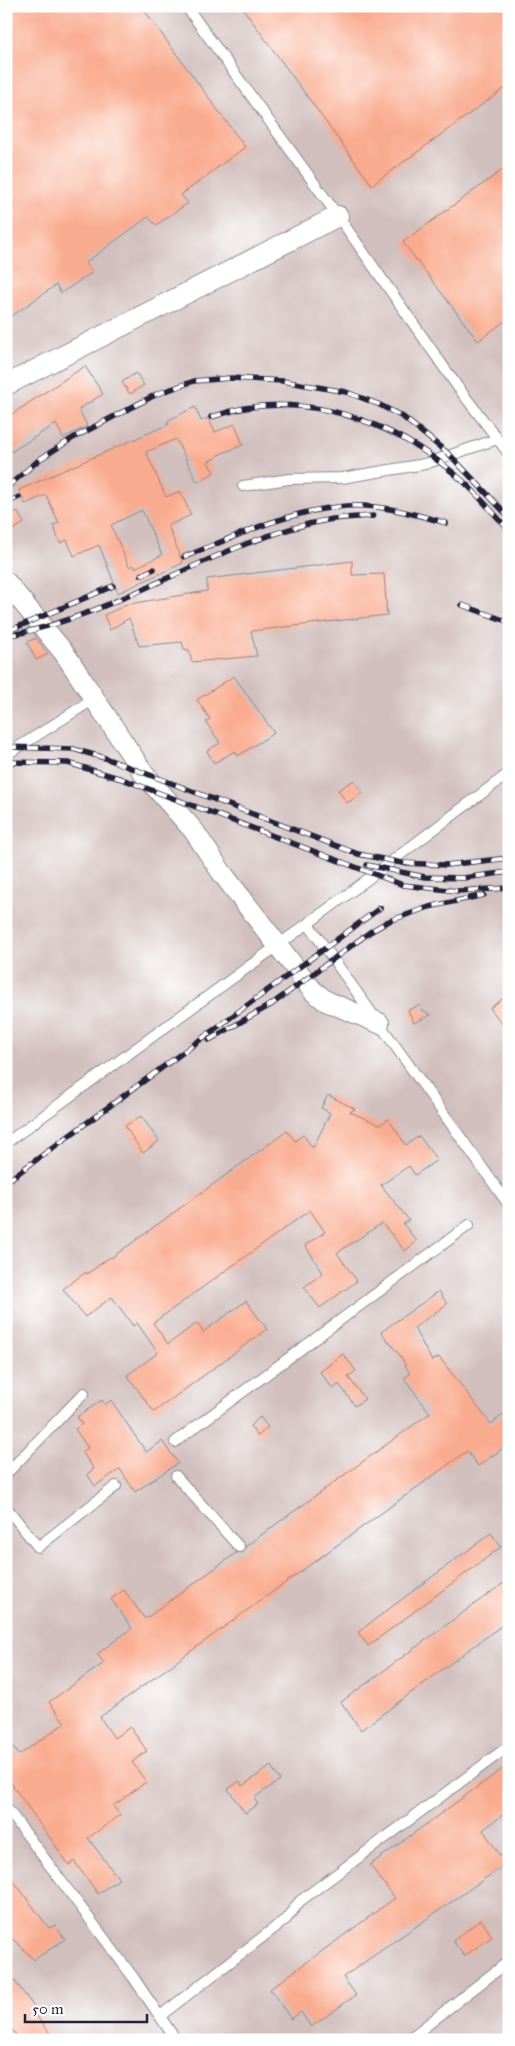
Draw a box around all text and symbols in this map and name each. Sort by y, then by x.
scale bar [25,1991,148,2023]
text: 50 m [32,2000,64,2018]

